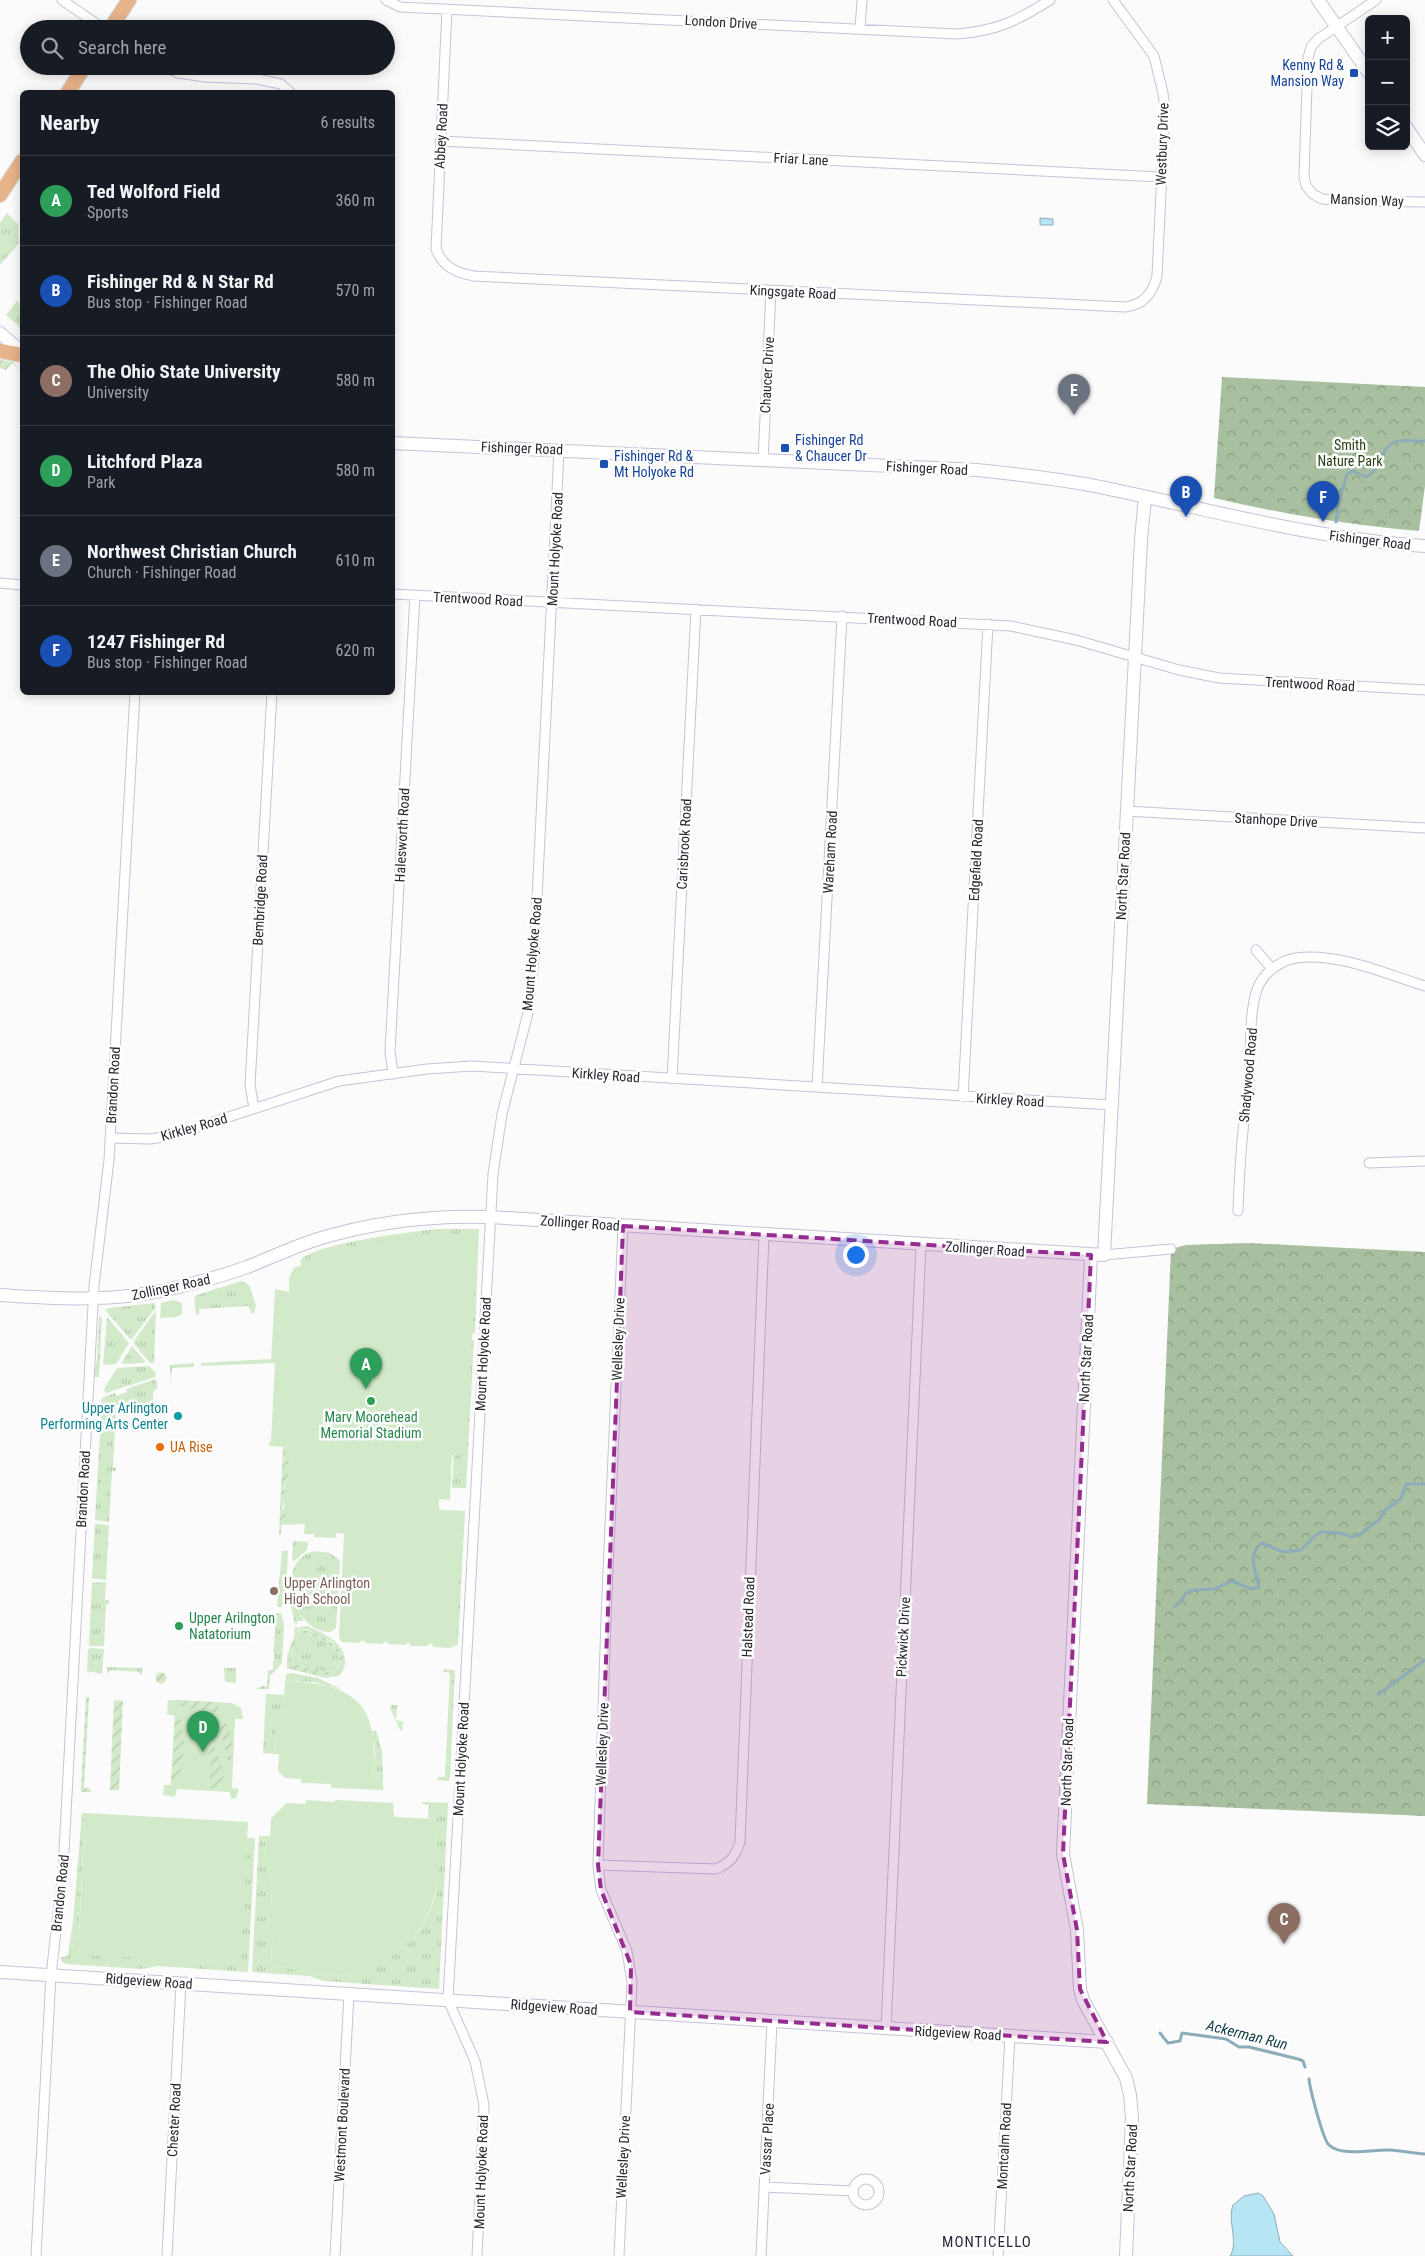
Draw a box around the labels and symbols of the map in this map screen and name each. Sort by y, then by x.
street label: London Drive [684,12,758,32]
place label: Kenny Rd & Mansion Way [1270,57,1344,89]
marker: Kenny Rd & Mansion Way [1348,67,1360,79]
street label: Westbury Drive [1153,102,1171,186]
street label: Abbey Road [431,103,451,169]
street label: Friar Lane [773,150,829,168]
street label: Mansion Way [1330,191,1404,209]
street label: Kingsgate Road [749,282,837,302]
street label: Chaucer Drive [757,336,777,414]
pin: E [1058,374,1090,415]
place label: Fishinger Rd & Chaucer Dr [795,432,867,464]
park label: Smith Nature Park [1317,437,1383,469]
street label: Fishinger Road [481,439,563,457]
marker: Fishinger Rd & Chaucer Dr [779,442,791,454]
place label: Fishinger Rd & Mt Holyoke Rd [614,448,694,480]
marker: Fishinger Rd & Mt Holyoke Rd [598,458,610,470]
street label: Fishinger Road [886,458,968,478]
pin: B [1170,476,1202,517]
pin: F [1307,481,1339,522]
street label: Mount Holyoke Road [544,492,566,606]
street label: Fishinger Road [1328,527,1412,553]
street label: Trentwood Road [433,589,523,609]
street label: Trentwood Road [867,610,957,630]
street label: Trentwood Road [1265,674,1355,694]
street label: Halesworth Road [392,787,412,883]
street label: Carisbrook Road [674,798,694,890]
street label: Wareham Road [820,810,840,894]
street label: Stanhope Drive [1234,810,1318,830]
street label: Edgefield Road [966,819,986,901]
street label: North Star Road [1113,832,1133,920]
street label: Bembridge Road [250,854,270,946]
street label: Mount Holyoke Road [519,896,545,1012]
street label: Shadywood Road [1236,1027,1260,1123]
street label: Brandon Road [103,1046,123,1124]
street label: Kirkley Road [571,1065,641,1085]
street label: Kirkley Road [975,1090,1045,1110]
street label: Kirkley Road [159,1110,229,1144]
street label: Zollinger Road [540,1212,620,1234]
street label: Zollinger Road [945,1238,1025,1260]
your location [843,1242,869,1268]
street label: Zollinger Road [130,1271,212,1303]
street label: Mount Holyoke Road [472,1297,494,1411]
street label: Wellesley Drive [609,1297,627,1381]
street label: North Star Road [1076,1314,1096,1402]
pin: A [350,1348,382,1389]
marker: Marv Moorehead Memorial Stadium [365,1395,377,1407]
place label: Upper Arlington Performing Arts Center [40,1400,168,1432]
place label: Marv Moorehead Memorial Stadium [321,1409,421,1441]
marker: Upper Arlington Performing Arts Center [172,1410,184,1422]
place label: UA Rise [170,1439,213,1455]
marker: UA Rise [154,1441,166,1453]
street label: Brandon Road [73,1450,93,1528]
place label: Upper Arlington High School [284,1575,370,1607]
street label: Halstead Road [739,1576,757,1658]
marker: Upper Arlington High School [268,1585,280,1597]
street label: Pickwick Drive [893,1596,913,1677]
place label: Upper Arilngton Natatorium [189,1610,275,1642]
marker: Upper Arilngton Natatorium [173,1620,185,1632]
street label: Mount Holyoke Road [450,1702,472,1816]
street label: Wellesley Drive [593,1702,611,1786]
pin: D [187,1711,219,1752]
street label: North Star Road [1057,1718,1077,1806]
street label: Brandon Road [48,1854,72,1932]
pin: C [1268,1903,1300,1944]
street label: Ridgeview Road [105,1970,193,1992]
street label: Ridgeview Road [510,1996,598,2018]
water label: Ackerman Run [1204,2016,1289,2054]
street label: Ridgeview Road [914,2023,1002,2043]
street label: Westmont Boulevard [331,2068,353,2182]
street label: Chester Road [164,2083,184,2157]
street label: Vassar Place [757,2102,777,2175]
street label: Montcalm Road [994,2102,1014,2190]
street label: Mount Holyoke Road [471,2115,491,2229]
street label: Wellesley Drive [613,2115,633,2199]
street label: North Star Road [1120,2124,1140,2212]
district label: MONTICELLO [942,2233,1032,2251]

